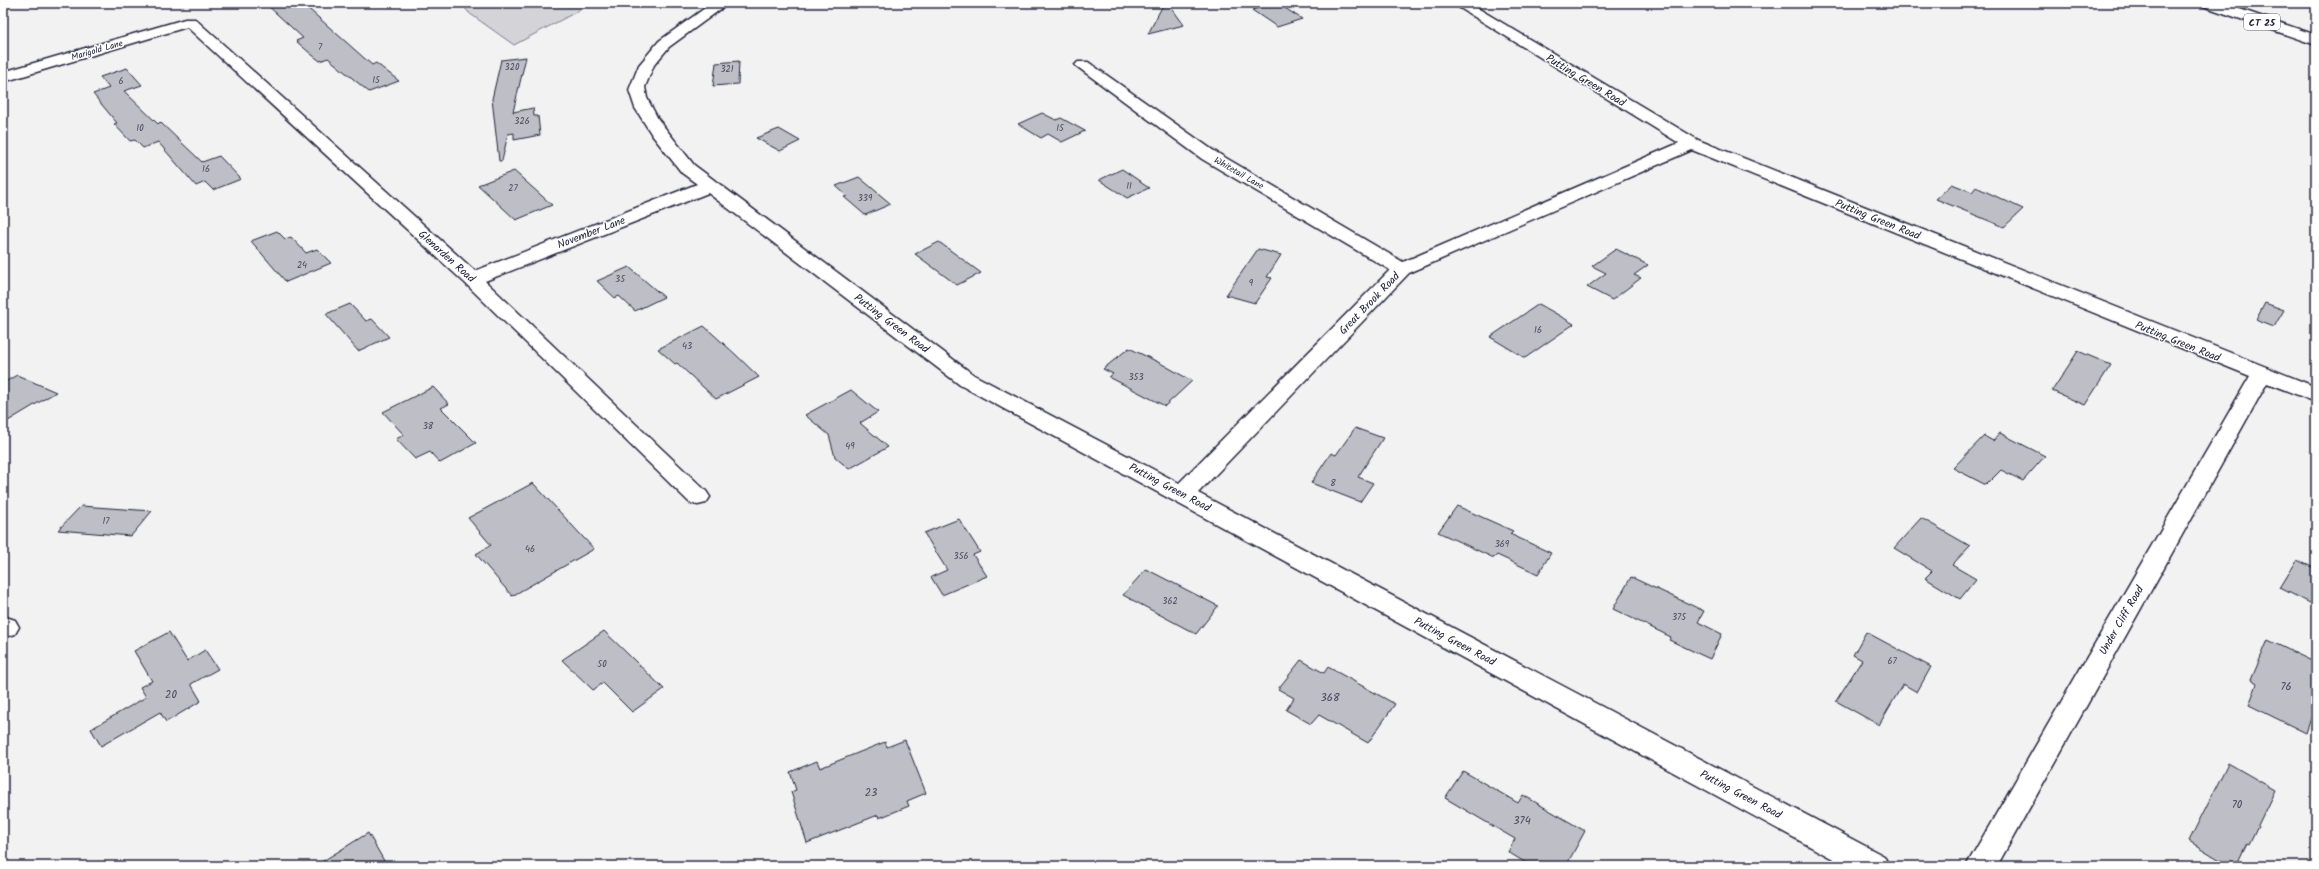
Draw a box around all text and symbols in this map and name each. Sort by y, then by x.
road number: CT 25 [2244,14,2280,30]
street label: Marigold Lane [70,36,125,65]
house number: 7 [318,40,323,55]
street label: Putting Green Road [1542,50,1629,112]
house number: 320 [505,60,520,75]
house number: 321 [720,62,734,77]
house number: 15 [372,73,381,88]
house number: 6 [118,74,124,89]
house number: 326 [514,114,530,129]
house number: 10 [136,121,144,136]
house number: 15 [1056,121,1065,136]
street label: Whitetail Lane [1211,153,1266,194]
house number: 16 [202,162,210,177]
house number: 11 [1126,179,1132,194]
house number: 27 [508,181,519,196]
house number: 339 [858,191,873,206]
street label: Putting Green Road [1832,195,1923,245]
street label: November Lane [555,212,628,254]
street label: Glenarden Road [414,226,479,288]
house number: 24 [297,258,307,273]
street label: Great Brook Road [1335,268,1405,339]
house number: 35 [615,272,626,287]
house number: 9 [1249,276,1254,291]
street label: Putting Green Road [850,289,933,359]
street label: Putting Green Road [2132,317,2223,367]
house number: 16 [1534,323,1542,338]
house number: 43 [682,339,692,354]
house number: 353 [1128,370,1144,385]
house number: 38 [423,419,434,434]
house number: 49 [845,439,855,454]
street label: Putting Green Road [1125,459,1214,517]
house number: 8 [1330,476,1336,491]
house number: 17 [103,514,110,529]
house number: 369 [1495,537,1510,552]
house number: 46 [525,542,535,557]
house number: 356 [954,549,968,564]
street label: Under Cliff Road [2095,582,2149,659]
house number: 362 [1162,594,1178,609]
house number: 375 [1672,610,1687,625]
street label: Putting Green Road [1410,613,1499,671]
house number: 67 [1887,654,1897,669]
house number: 50 [597,657,607,672]
house number: 76 [2280,678,2292,696]
house number: 20 [165,686,177,704]
house number: 368 [1320,689,1340,707]
street label: Putting Green Road [1696,766,1785,824]
house number: 23 [865,784,877,802]
house number: 70 [2232,796,2243,814]
house number: 374 [1513,812,1531,830]

